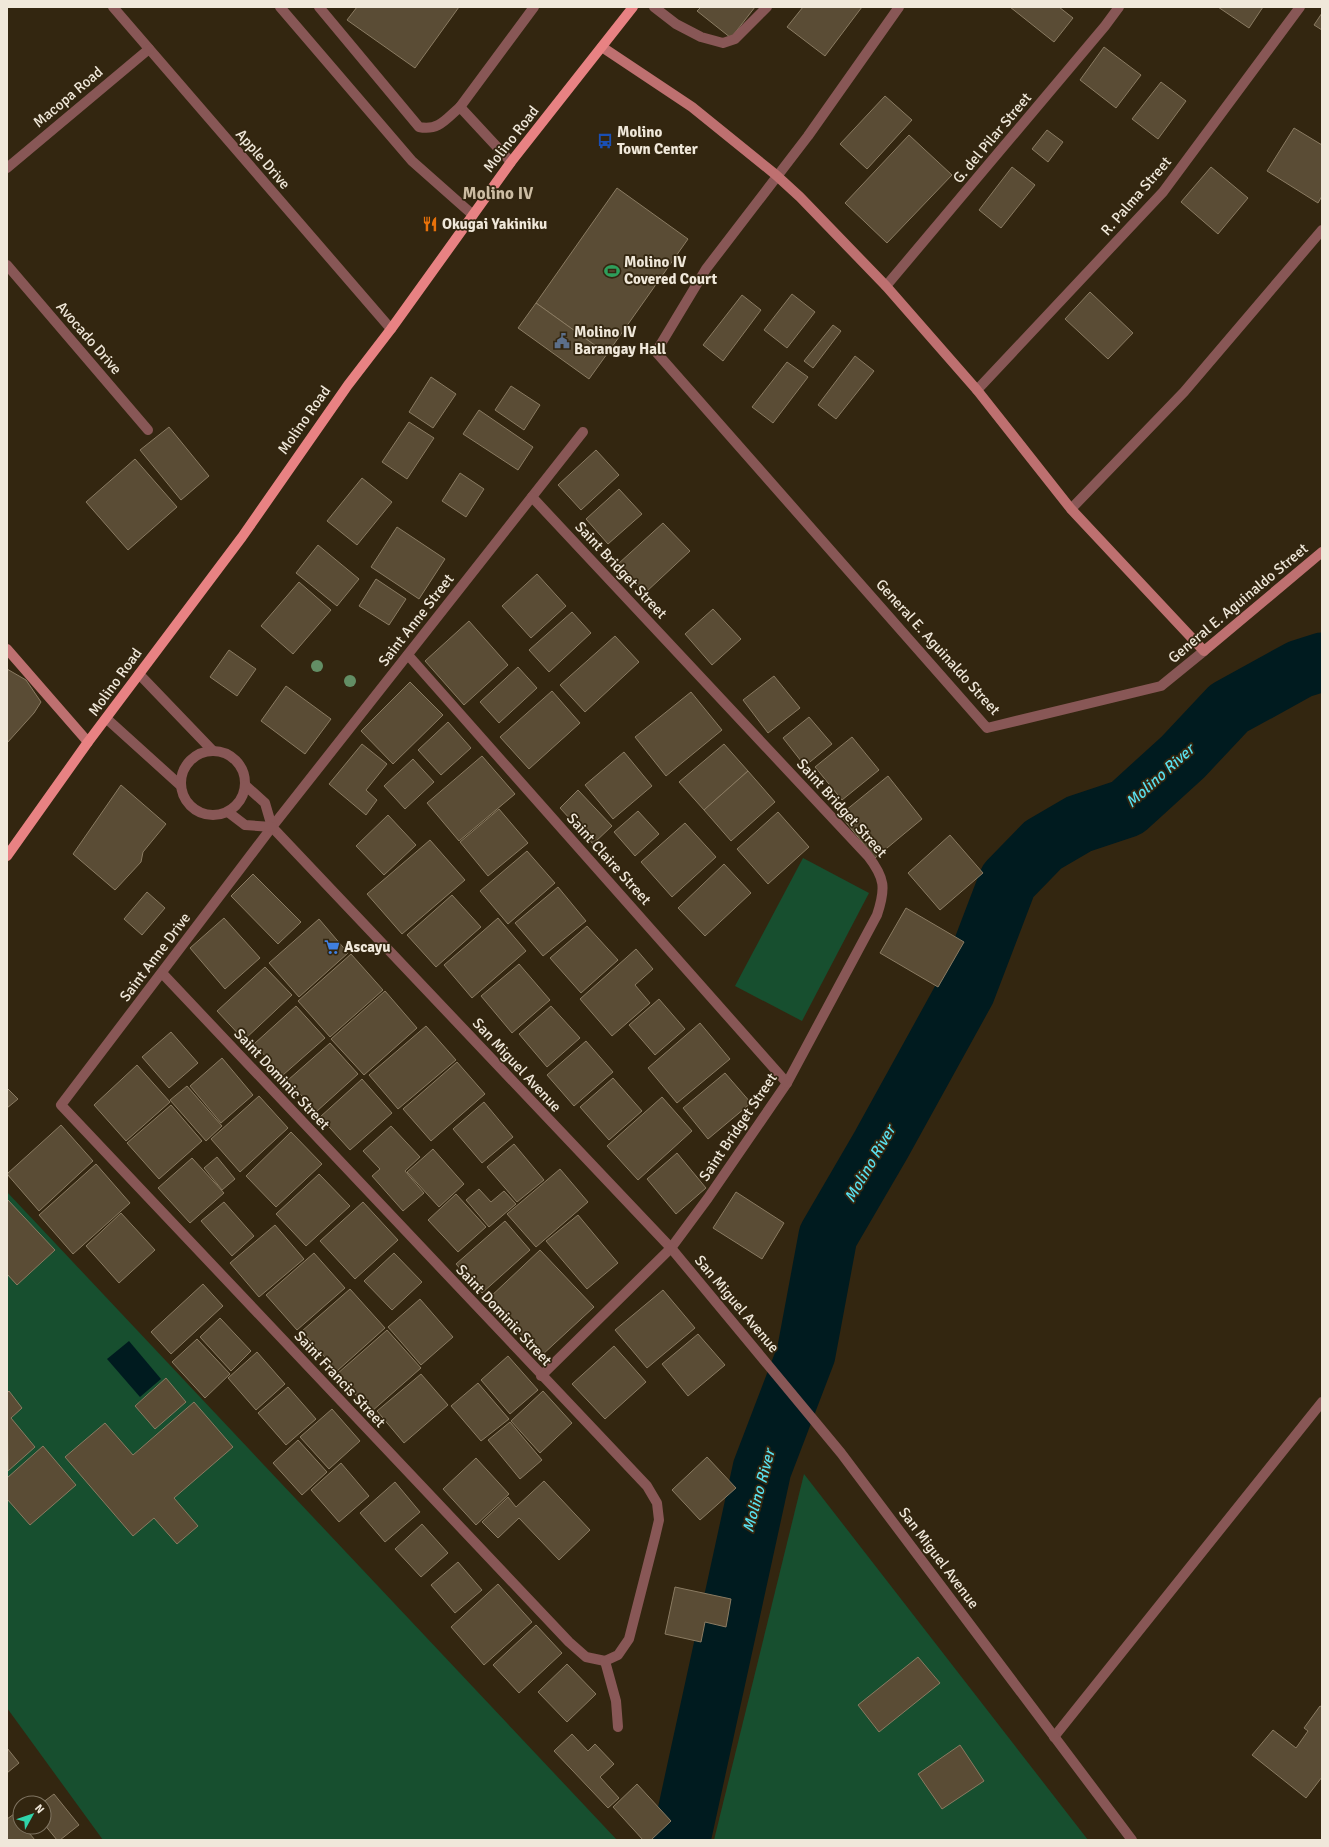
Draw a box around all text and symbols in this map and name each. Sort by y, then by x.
street label: Macopa Road [30,63,107,131]
street label: G. del Pilar Street [949,89,1035,187]
street label: Molino Road [479,102,543,176]
place label: Molino Town Center [617,123,698,158]
street label: Apple Drive [232,125,294,193]
bus stop icon: Molino Town Center [596,132,614,150]
street label: R. Palma Street [1097,153,1175,239]
district label: Molino IV [463,183,534,204]
restaurant icon: Okugai Yakiniku [421,215,439,233]
place label: Okugai Yakiniku [442,215,547,233]
place label: Molino IV Covered Court [624,253,717,288]
sports icon: Molino IV Covered Court [603,262,621,280]
street label: Avocado Drive [52,298,126,378]
place label: Molino IV Barangay Hall [574,323,666,358]
public building icon: Molino IV Barangay Hall [553,332,571,350]
street label: Molino Road [274,382,334,458]
street label: Saint Bridget Street [571,518,671,622]
street label: General E. Aguinaldo Street [1165,539,1311,667]
street label: Saint Anne Street [374,570,458,670]
street label: General E. Aguinaldo Street [872,575,1004,719]
street label: Molino Road [84,644,146,720]
water label: Molino River [1122,739,1200,812]
street label: Saint Bridget Street [793,755,891,861]
street label: Saint Claire Street [563,809,655,909]
street label: Saint Anne Drive [116,909,194,1005]
supermarket icon: Ascayu [323,938,341,956]
place label: Ascayu [344,938,391,956]
street label: San Miguel Avenue [469,1014,565,1116]
street label: Saint Dominic Street [230,1025,334,1133]
street label: Saint Bridget Street [695,1070,781,1184]
water label: Molino River [840,1120,901,1206]
street label: San Miguel Avenue [691,1252,783,1356]
street label: Saint Dominic Street [452,1261,556,1369]
street label: Saint Francis Street [291,1327,389,1431]
water label: Molino River [738,1445,780,1535]
street label: San Miguel Avenue [895,1504,983,1612]
north arrow [12,1795,52,1835]
text: N [32,1802,47,1816]

